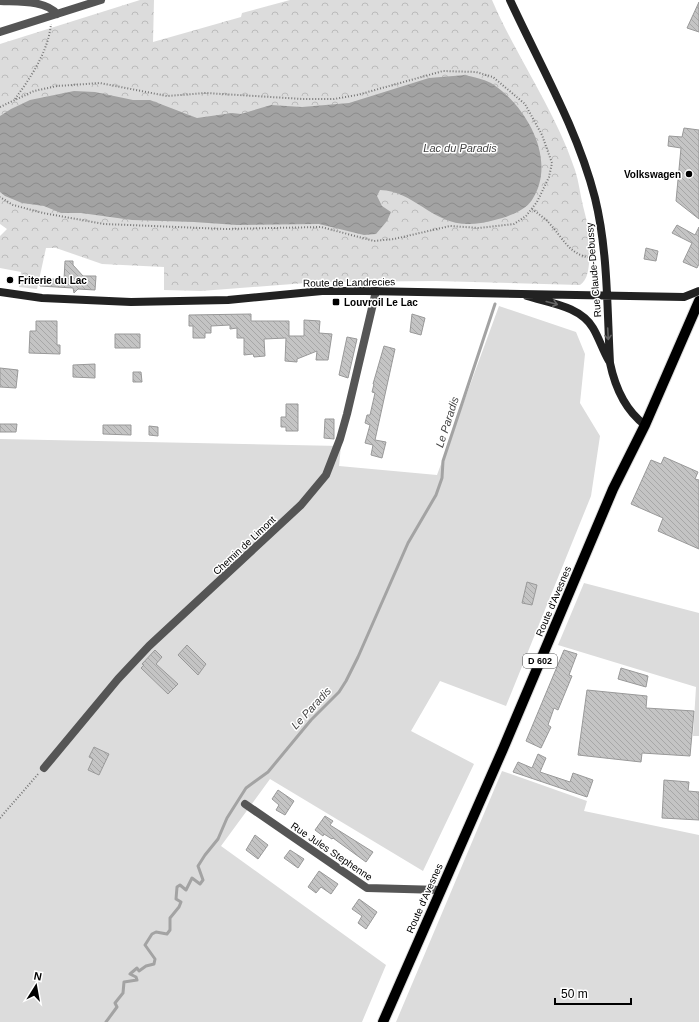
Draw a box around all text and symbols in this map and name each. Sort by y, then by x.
water label: Lac du Paradis [423,142,497,154]
place label: Volkswagen [624,169,681,180]
marker: Volkswagen [684,169,694,179]
street label: Rue Claude-Debussy [584,222,603,318]
marker: Friterie du Lac [5,275,15,285]
place label: Friterie du Lac [18,275,87,286]
street label: Route de Landrecies [303,276,395,289]
marker: Louvroil Le Lac [331,297,341,307]
place label: Louvroil Le Lac [344,297,418,308]
one-way arrow [546,300,559,308]
one-way arrow [605,327,612,340]
water label: Le Paradis [433,395,461,449]
street label: Chemin de Limont [211,514,278,577]
street label: Route d'Avesnes [534,564,573,638]
road number: D 602 [523,654,557,668]
water label: Le Paradis [289,684,334,731]
street label: Rue Jules Stephenne [289,820,375,883]
street label: Route d'Avesnes [404,862,445,935]
north arrow [16,966,56,1006]
text: N [33,970,43,983]
scale bar [555,980,631,1006]
text: 50 m [561,987,588,1001]

